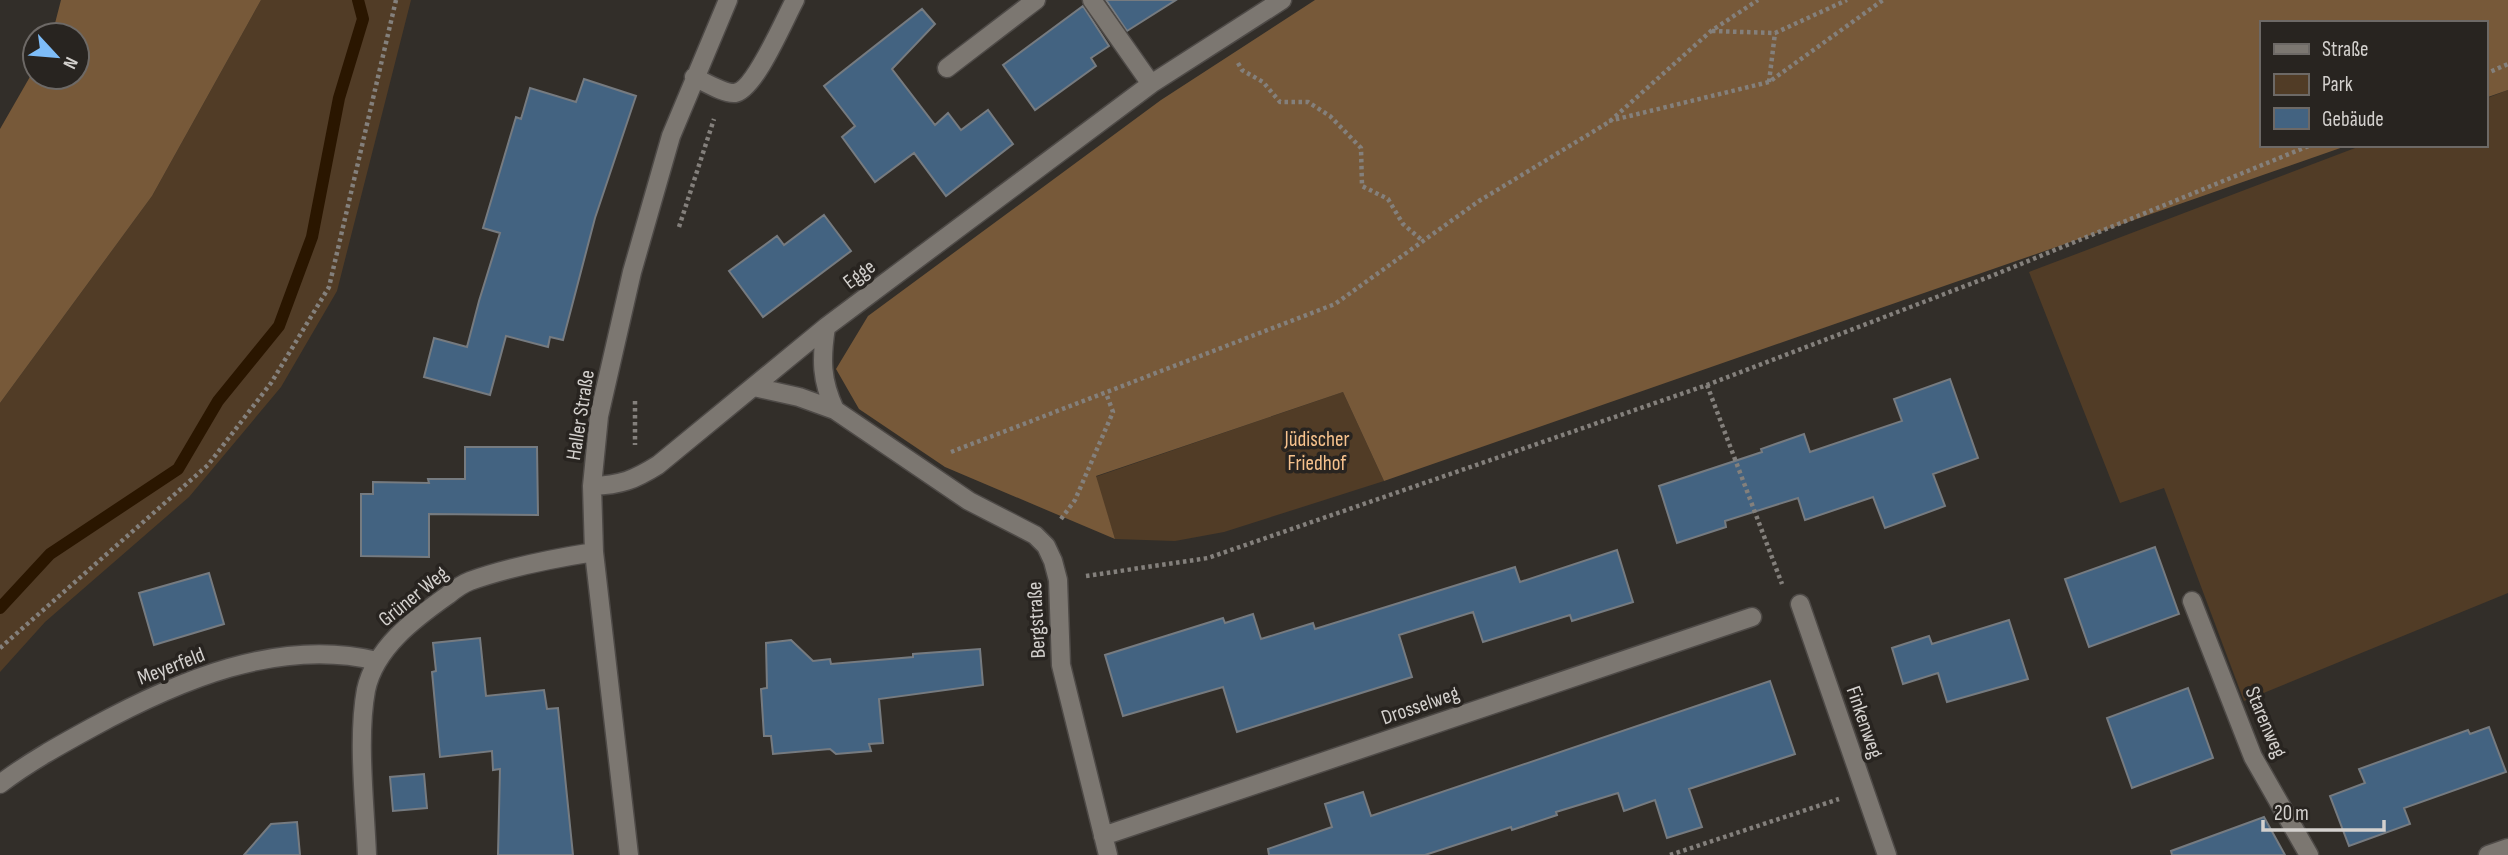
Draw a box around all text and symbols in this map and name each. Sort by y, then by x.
north arrow [21,21,91,91]
legend [2260,21,2487,147]
text: Straße [2322,37,2368,62]
text: N [57,53,82,72]
text: Park [2322,72,2353,97]
text: Gebäude [2322,107,2384,132]
street label: Egge [838,254,880,295]
street label: Haller Straße [561,368,600,462]
park label: Jüdischer Friedhof [1283,427,1350,476]
street label: Grüner Weg [373,561,453,632]
street label: Bergstraße [1022,581,1051,659]
street label: Meyerfeld [134,642,208,691]
street label: Drosselweg [1378,681,1462,730]
street label: Finkenweg [1841,683,1889,762]
street label: Starenweg [2239,683,2292,762]
scale bar [2263,788,2384,832]
text: 20 m [2274,801,2309,826]

